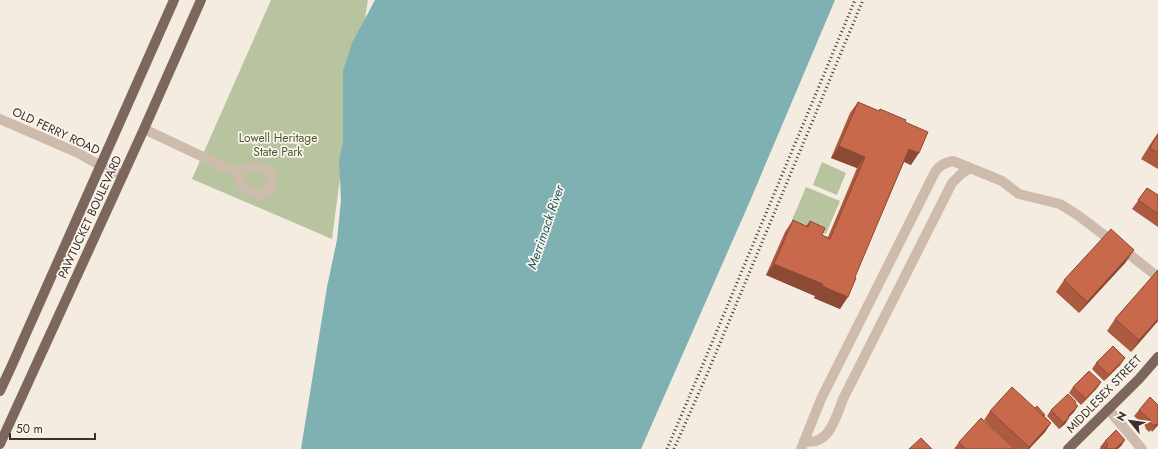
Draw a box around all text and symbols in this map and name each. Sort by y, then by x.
street label: OLD FERRY ROAD [9,103,103,159]
park label: Lowell Heritage State Park [239,129,317,161]
street label: PAWTUCKET BOULEVARD [54,153,126,281]
water label: Merrimack River [522,182,569,272]
street label: MIDDLESEX STREET [1062,351,1146,437]
north arrow [1110,401,1150,441]
text: N [1112,408,1130,424]
scale bar [10,415,95,441]
text: 50 m [16,420,43,438]

